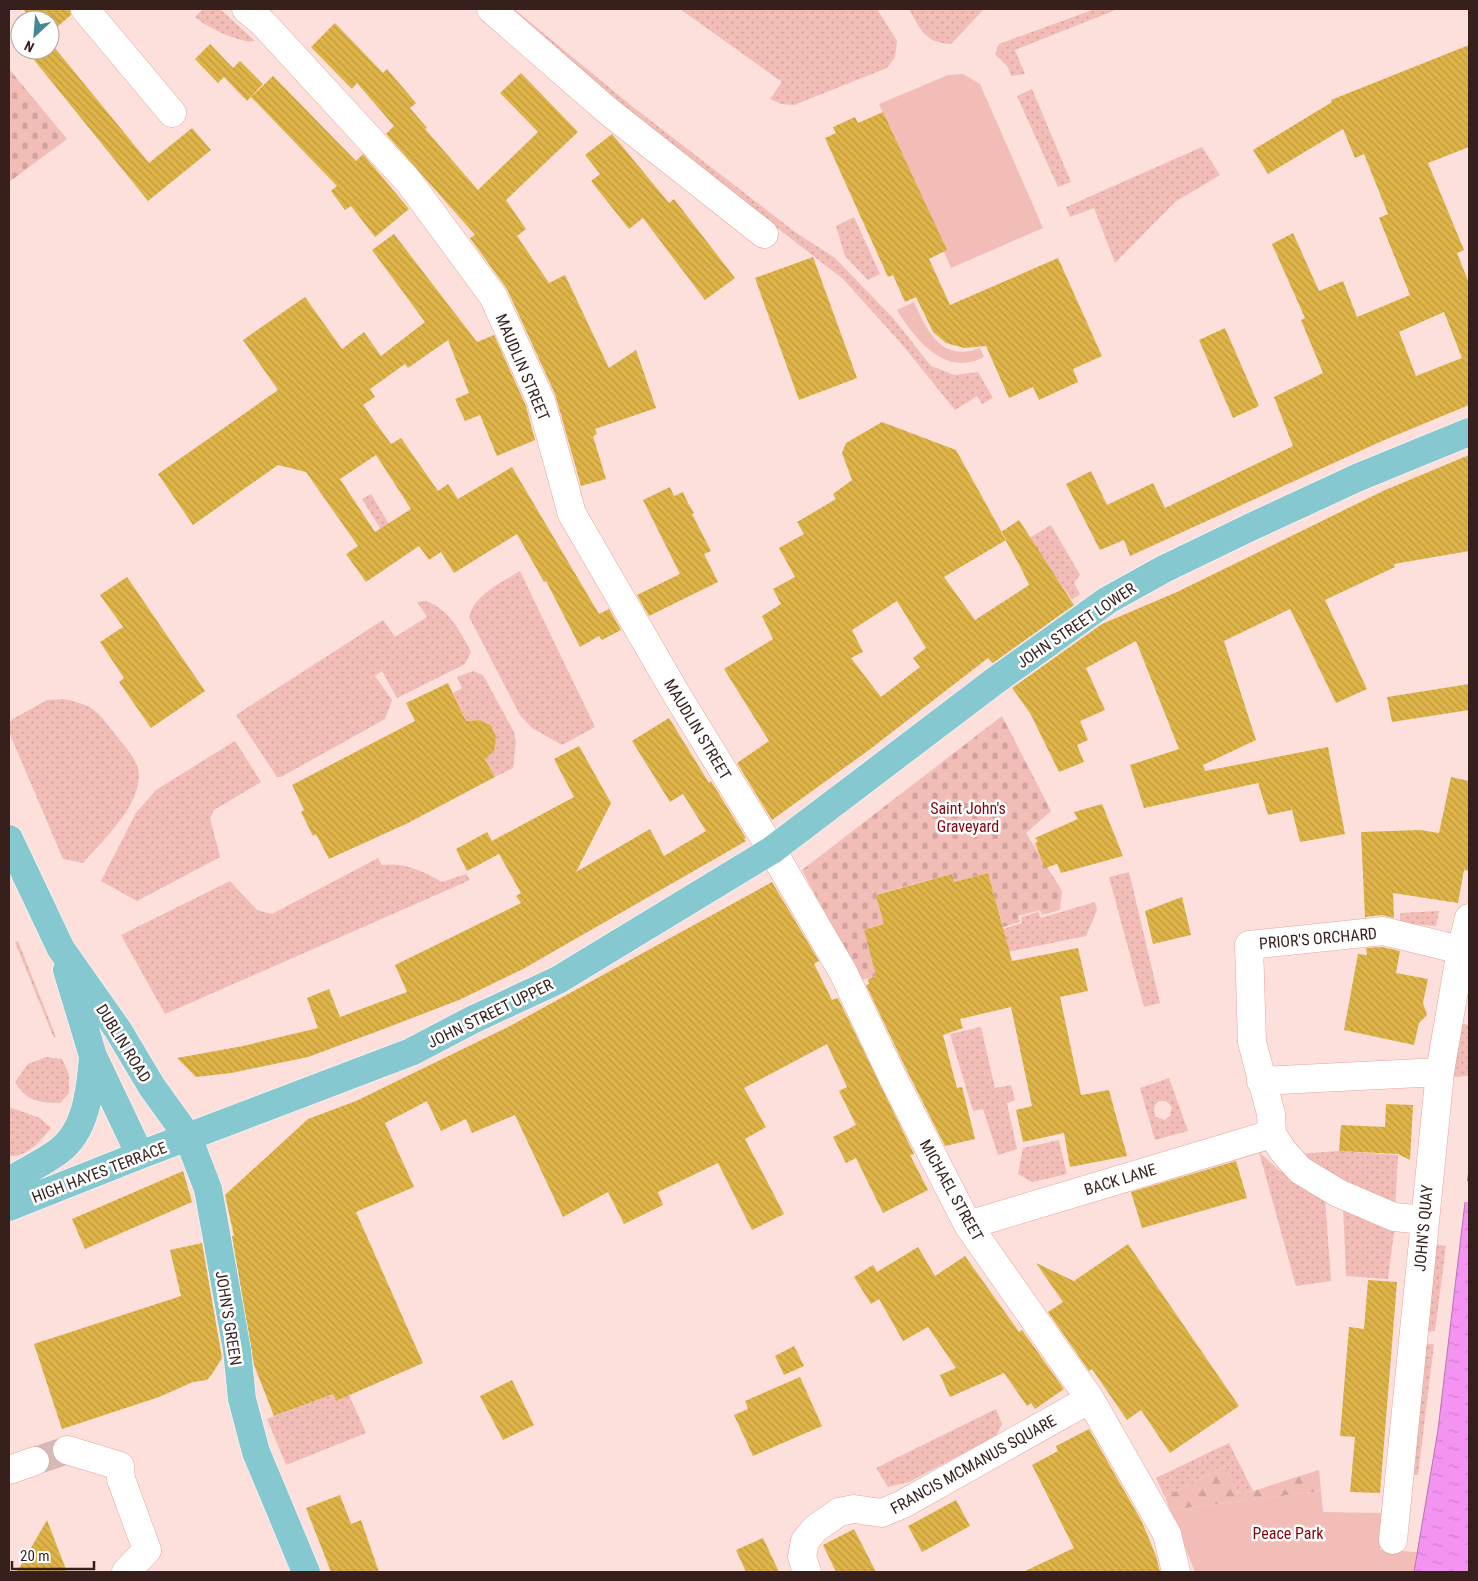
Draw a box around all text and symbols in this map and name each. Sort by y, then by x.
north arrow [10,10,60,60]
text: N [22,38,37,56]
street label: MAUDLIN STREET [491,311,554,423]
street label: JOHN STREET LOWER [1013,578,1140,672]
street label: MAUDLIN STREET [660,675,735,783]
park label: Saint John's Graveyard [930,799,1006,836]
street label: PRIOR'S ORCHARD [1258,924,1378,953]
street label: JOHN STREET UPPER [425,975,556,1052]
street label: DUBLIN ROAD [92,1001,155,1086]
street label: MICHAEL STREET [916,1136,987,1244]
street label: HIGH HAYES TERRACE [29,1138,169,1207]
street label: BACK LANE [1082,1160,1158,1199]
street label: JOHN'S QUAY [1410,1183,1437,1272]
street label: JOHN'S GREEN [212,1269,245,1367]
street label: FRANCIS MCMANUS SQUARE [887,1411,1059,1518]
park label: Peace Park [1252,1524,1324,1543]
scale bar [12,1538,95,1570]
text: 20 m [20,1547,50,1565]

